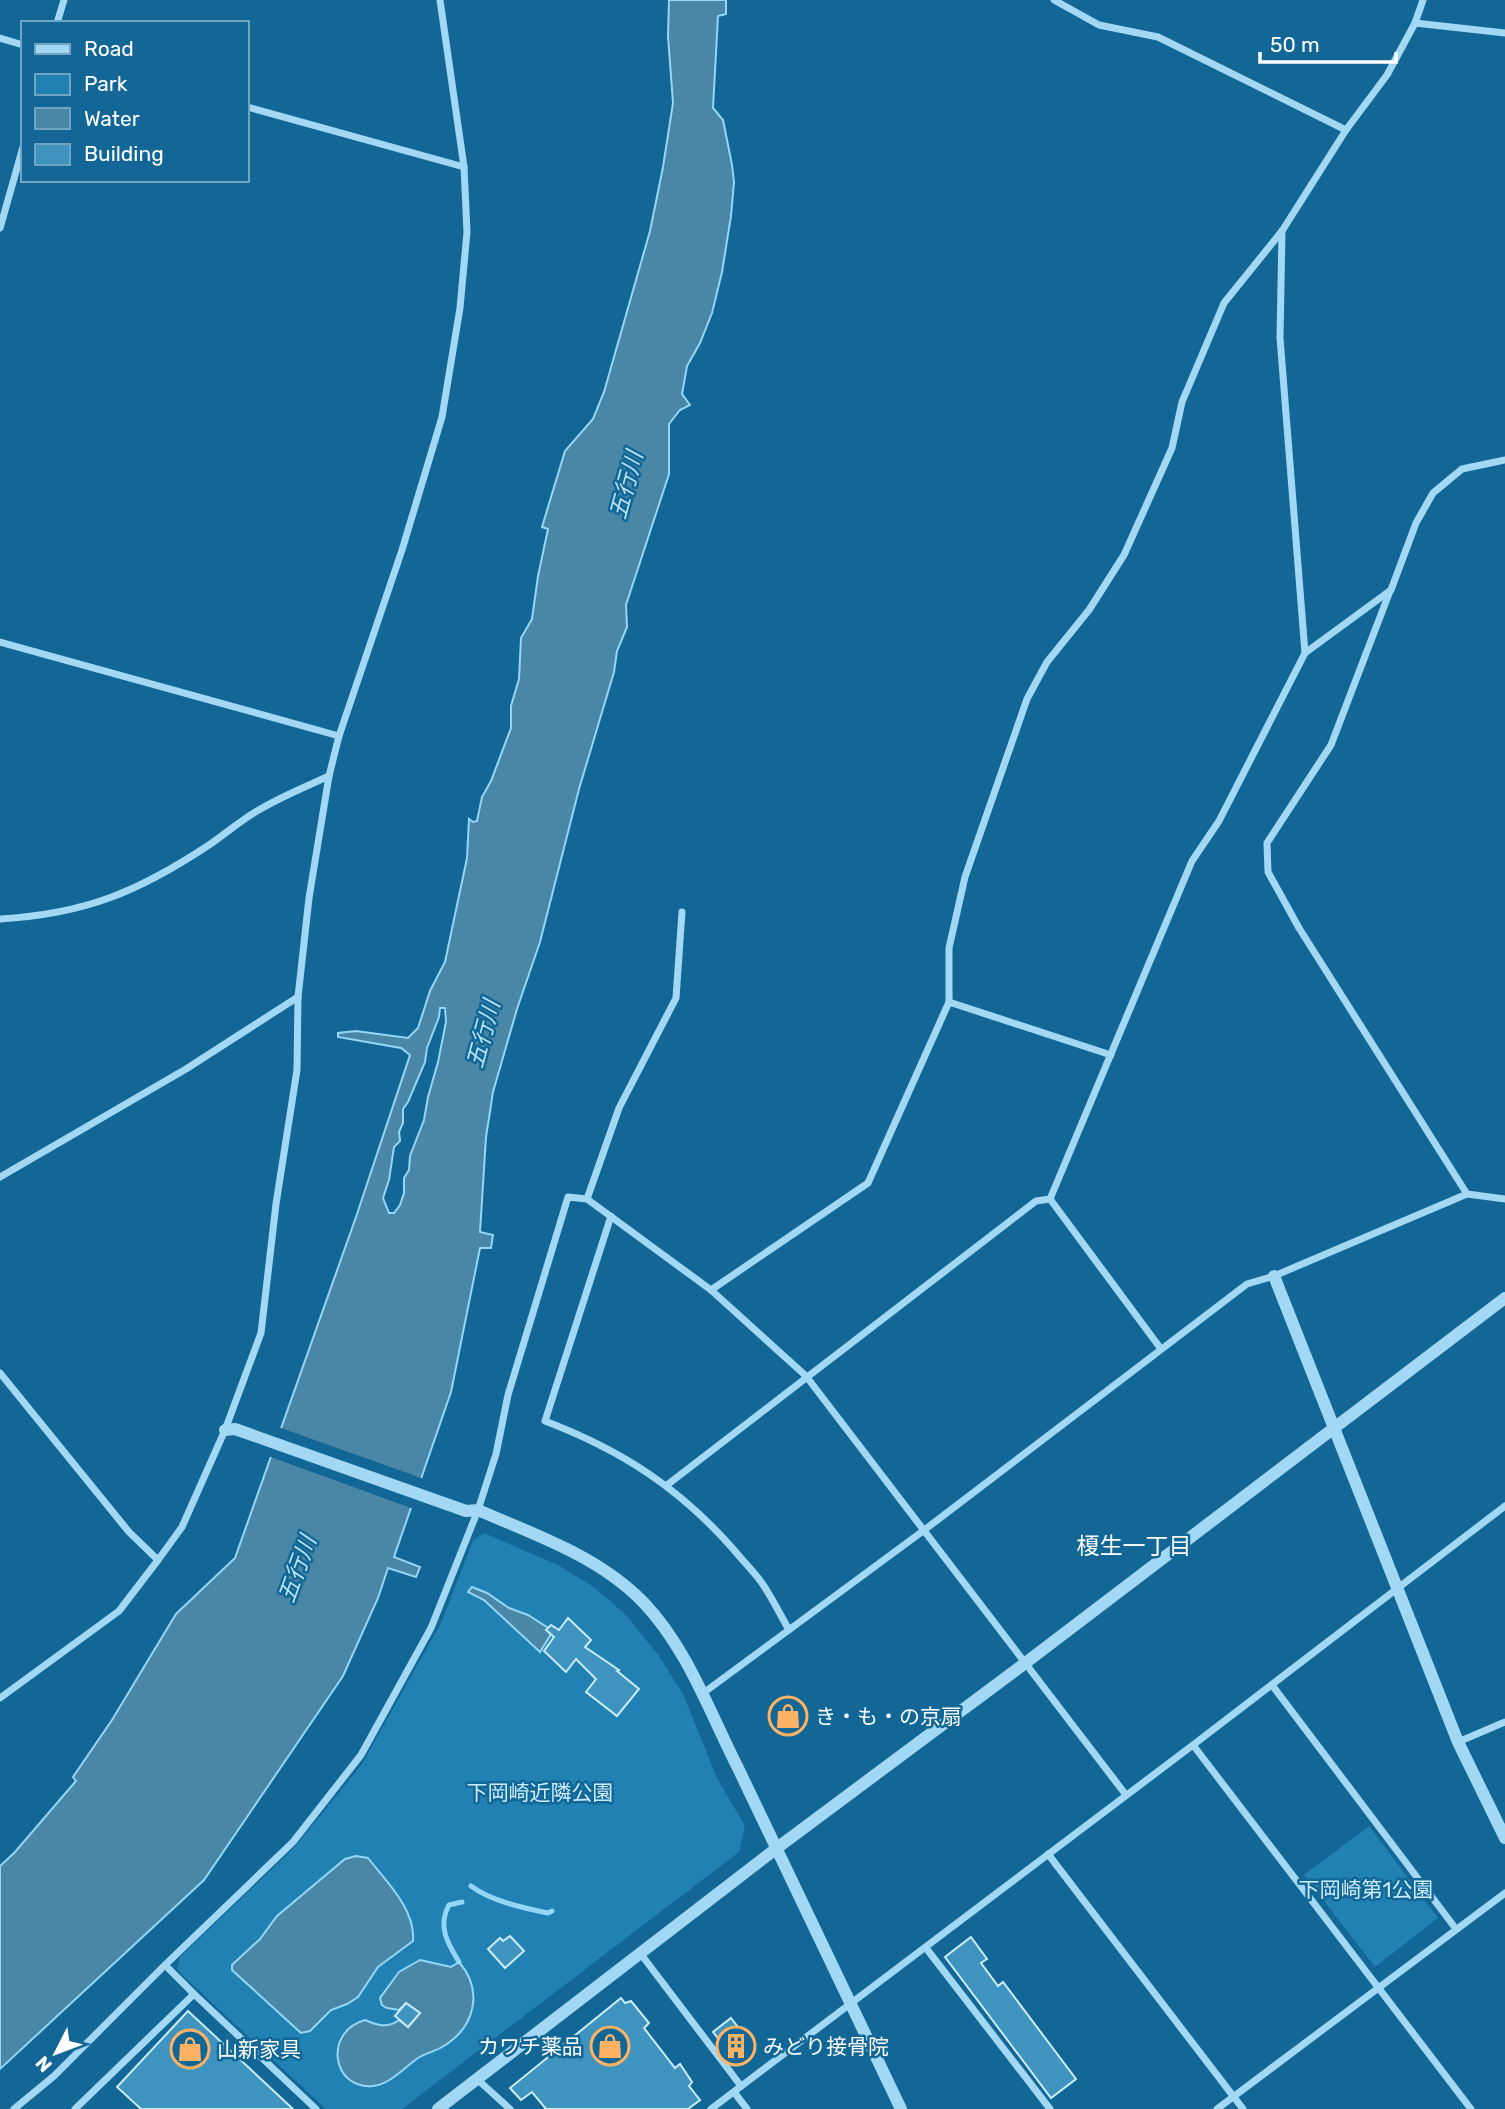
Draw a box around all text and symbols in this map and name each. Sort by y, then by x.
legend [21,21,248,182]
scale bar [1260,21,1396,65]
text: 50 m [1270,32,1320,57]
text: Road [84,36,134,61]
text: Park [84,71,128,96]
text: Water [84,106,140,131]
text: Building [84,141,164,166]
water label: 五行川 [604,445,649,522]
water label: 五行川 [461,994,506,1071]
water label: 五行川 [272,1529,323,1606]
district label: 榎生一丁目 [1077,1532,1192,1560]
shop icon: き・も・の京扇 [767,1695,809,1737]
place label: き・も・の京扇 [815,1704,962,1729]
park label: 下岡崎近隣公園 [467,1780,614,1805]
park label: 下岡崎第1公園 [1299,1877,1434,1902]
north arrow [21,2018,91,2088]
shop icon: カワチ薬品 [589,2025,631,2067]
building icon: みどり接骨院 [715,2025,757,2067]
shop icon: 山新家具 [169,2028,211,2070]
place label: カワチ薬品 [478,2034,583,2059]
place label: みどり接骨院 [763,2034,889,2059]
place label: 山新家具 [217,2037,301,2062]
text: N [31,2051,57,2077]

